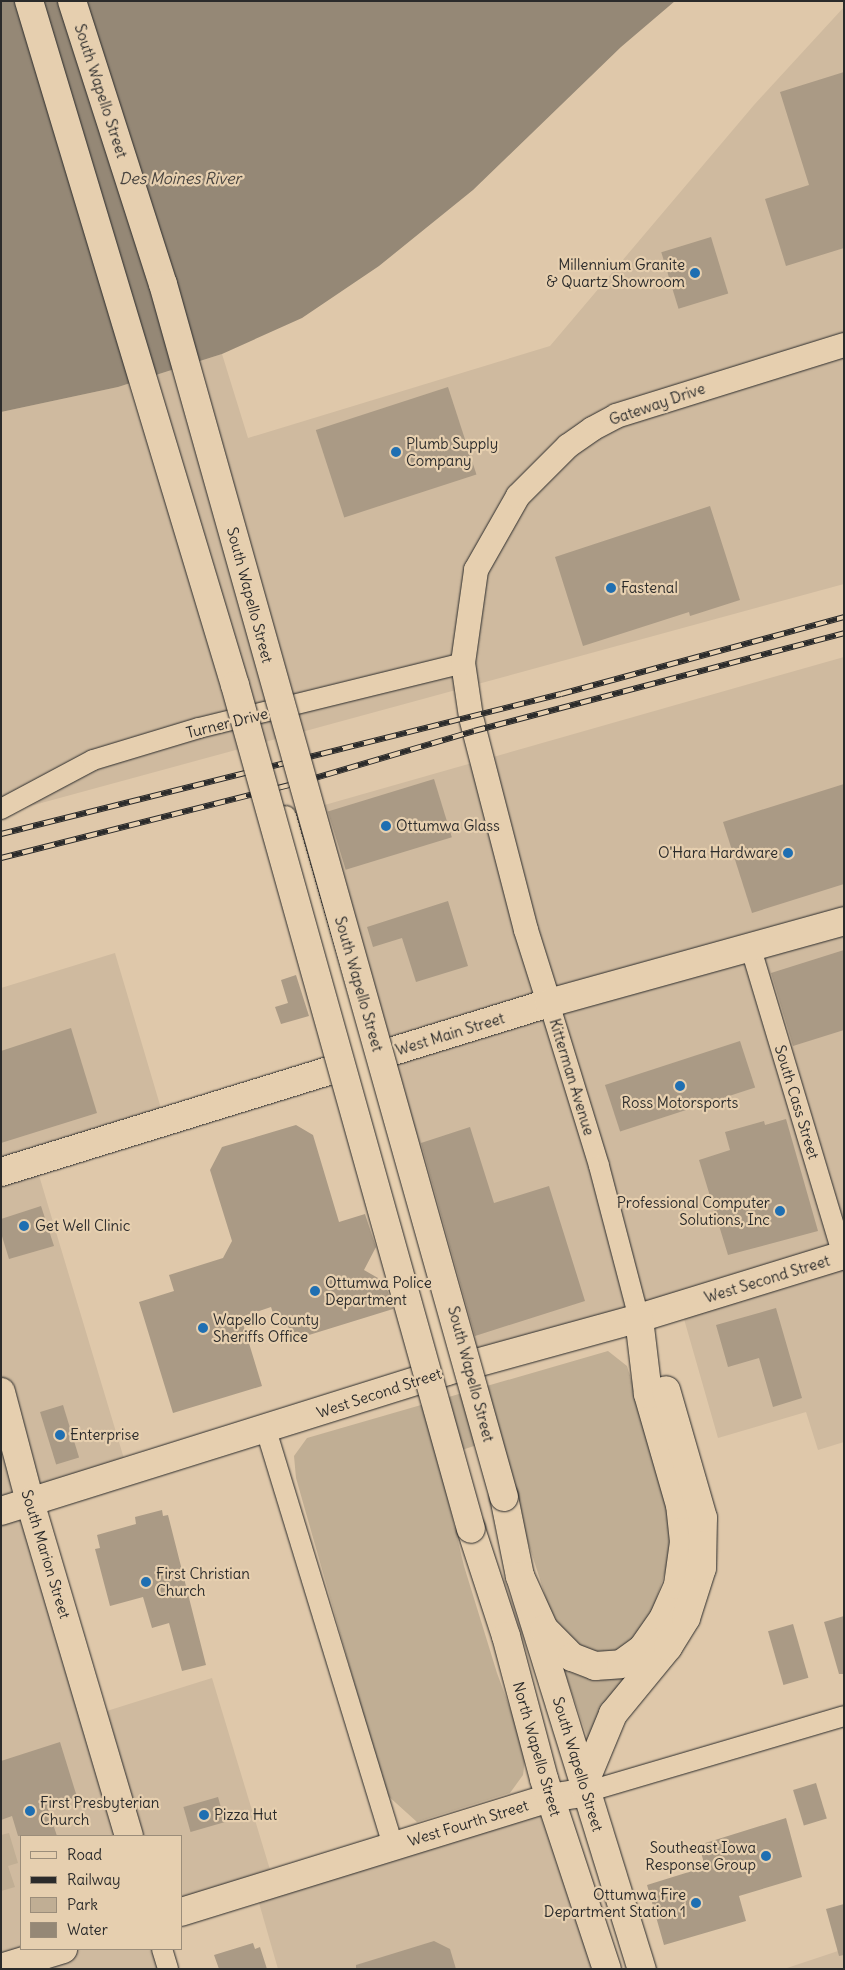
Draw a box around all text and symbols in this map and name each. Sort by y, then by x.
street label: South Wapello Street [71,22,131,160]
water label: Des Moines River [119,168,241,188]
place label: Millennium Granite & Quartz Showroom [546,255,685,290]
marker: Millennium Granite & Quartz Showroom [689,267,701,279]
street label: Gateway Drive [607,379,707,429]
place label: Plumb Supply Company [406,434,498,469]
marker: Plumb Supply Company [390,446,402,458]
street label: South Wapello Street [223,525,277,665]
place label: Fastenal [621,579,678,597]
marker: Fastenal [605,582,617,594]
street label: Turner Drive [184,704,270,742]
place label: Ottumwa Glass [396,817,500,835]
marker: Ottumwa Glass [380,820,392,832]
place label: O'Hara Hardware [658,844,778,862]
marker: O'Hara Hardware [782,847,794,859]
street label: South Wapello Street [331,914,387,1054]
street label: West Main Street [393,1009,507,1059]
street label: Kitterman Avenue [546,1016,598,1138]
street label: South Cass Street [771,1043,823,1161]
marker: Ross Motorsports [674,1080,686,1092]
place label: Ross Motorsports [622,1094,738,1112]
place label: Professional Computer Solutions, Inc [617,1193,770,1228]
marker: Professional Computer Solutions, Inc [774,1205,786,1217]
place label: Get Well Clinic [35,1217,130,1235]
marker: Get Well Clinic [17,1219,31,1233]
street label: West Second Street [702,1251,832,1307]
place label: Ottumwa Police Department [325,1273,432,1308]
marker: Ottumwa Police Department [309,1285,321,1297]
street label: South Wapello Street [444,1304,498,1444]
place label: Wapello County Sheriffs Office [213,1310,319,1345]
marker: Wapello County Sheriffs Office [197,1322,209,1334]
street label: West Second Street [314,1364,444,1422]
place label: Enterprise [70,1426,139,1444]
marker: Enterprise [54,1429,66,1441]
street label: South Marion Street [18,1487,74,1621]
place label: First Christian Church [156,1564,250,1599]
marker: First Christian Church [140,1576,152,1588]
street label: North Wapello Street [509,1680,565,1818]
street label: South Wapello Street [549,1694,607,1834]
place label: First Presbyterian Church [40,1793,160,1828]
street label: West Fourth Street [406,1796,530,1850]
marker: First Presbyterian Church [24,1805,36,1817]
place label: Pizza Hut [214,1806,277,1824]
marker: Pizza Hut [198,1809,210,1821]
legend [20,1835,182,1950]
place label: Southeast Iowa Response Group [645,1838,756,1873]
text: Road [67,1845,102,1864]
marker: Southeast Iowa Response Group [760,1850,772,1862]
text: Railway [67,1870,121,1889]
place label: Ottumwa Fire Department Station 1 [544,1885,686,1920]
text: Park [67,1895,98,1914]
marker: Ottumwa Fire Department Station 1 [690,1897,702,1909]
text: Water [67,1920,108,1939]

